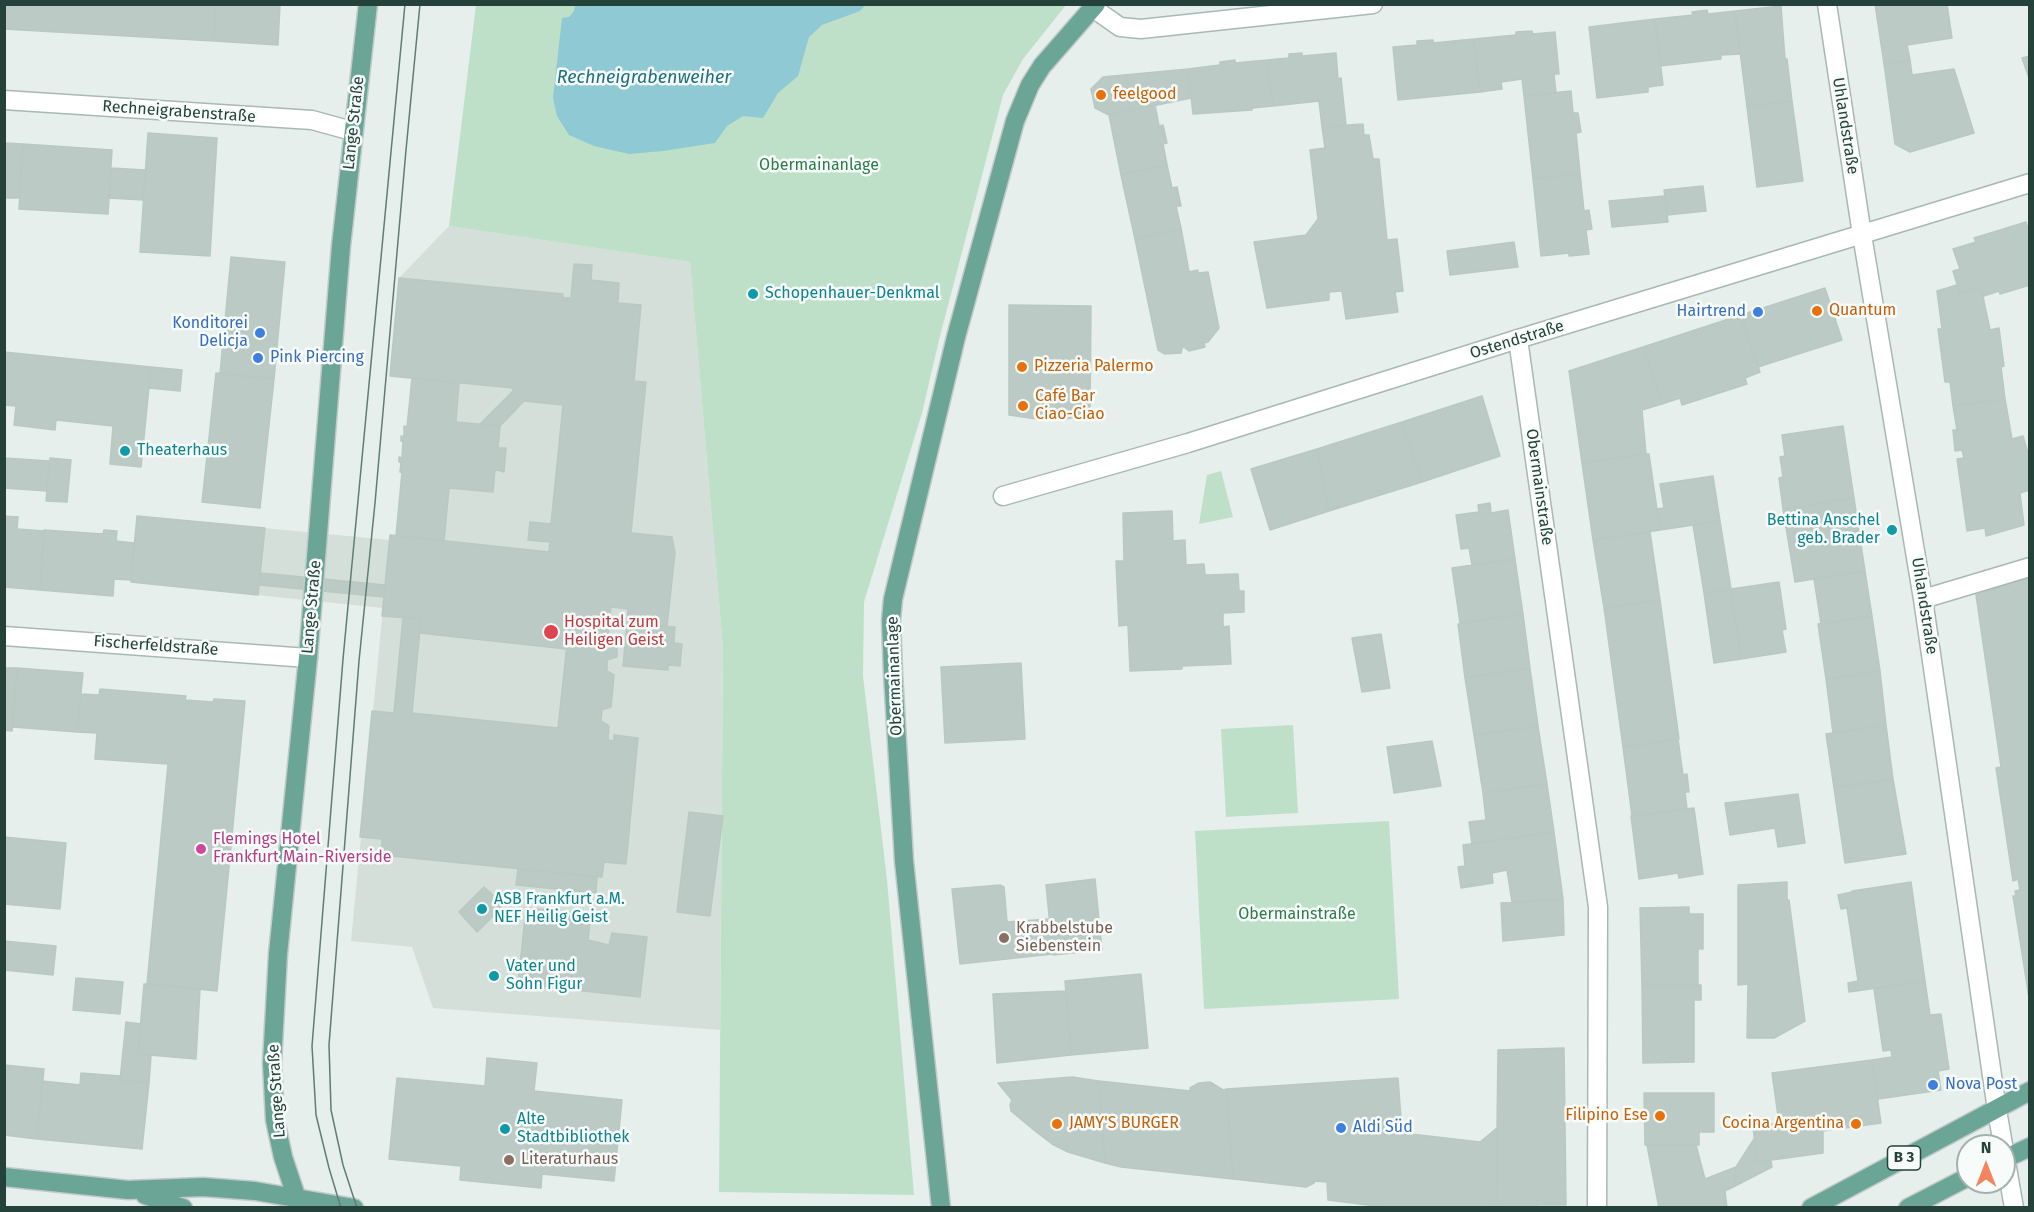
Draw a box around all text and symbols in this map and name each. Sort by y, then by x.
water label: Rechneigrabenweiher [557,67,731,89]
street label: Lange Straße [340,75,368,171]
street label: Uhlandstraße [1828,76,1862,176]
place label: feelgood [1113,85,1177,105]
marker: feelgood [1094,88,1108,102]
street label: Rechneigrabenstraße [102,97,256,127]
park label: Obermainanlage [759,156,879,176]
place label: Schopenhauer-Denkmal [765,284,939,304]
marker: Schopenhauer-Denkmal [746,287,760,301]
place label: Quantum [1829,301,1896,321]
place label: Hairtrend [1677,302,1746,322]
marker: Quantum [1810,304,1824,318]
marker: Hairtrend [1751,305,1765,319]
place label: Konditorei Delicja [172,314,248,352]
street label: Ostendstraße [1468,317,1566,363]
marker: Konditorei Delicja [253,326,267,340]
place label: Pink Piercing [270,348,364,368]
marker: Pink Piercing [251,351,265,365]
place label: Pizzeria Palermo [1034,357,1154,377]
marker: Pizzeria Palermo [1015,360,1029,374]
place label: Café Bar Ciao-Ciao [1035,387,1104,425]
marker: Café Bar Ciao-Ciao [1016,399,1030,413]
street label: Obermainstraße [1521,427,1557,547]
place label: Theaterhaus [137,441,227,461]
marker: Theaterhaus [118,444,132,458]
place label: Bettina Anschel geb. Brader [1767,511,1880,549]
marker: Bettina Anschel geb. Brader [1885,523,1899,537]
street label: Uhlandstraße [1907,556,1941,656]
street label: Lange Straße [298,559,326,655]
place label: Hospital zum Heiligen Geist [564,613,664,651]
street label: Obermainanlage [883,616,907,736]
marker: Hospital zum Heiligen Geist [542,623,560,641]
street label: Fischerfeldstraße [93,632,219,660]
place label: Flemings Hotel Frankfurt Main-Riverside [213,830,391,868]
marker: Flemings Hotel Frankfurt Main-Riverside [194,842,208,856]
place label: ASB Frankfurt a.M. NEF Heilig Geist [494,890,625,928]
marker: ASB Frankfurt a.M. NEF Heilig Geist [475,902,489,916]
park label: Obermainstraße [1238,905,1356,925]
place label: Krabbelstube Siebenstein [1016,919,1113,957]
marker: Krabbelstube Siebenstein [997,931,1011,945]
place label: Vater und Sohn Figur [506,957,583,995]
marker: Vater und Sohn Figur [487,969,501,983]
street label: Lange Straße [264,1043,290,1139]
place label: Nova Post [1945,1075,2017,1095]
marker: Nova Post [1926,1078,1940,1092]
place label: Filipino Ese [1565,1106,1648,1126]
marker: Filipino Ese [1653,1109,1667,1123]
place label: Alte Stadtbibliothek [517,1110,630,1148]
place label: JAMY'S BURGER [1069,1114,1179,1134]
place label: Cocina Argentina [1722,1114,1844,1134]
marker: JAMY'S BURGER [1050,1117,1064,1131]
marker: Cocina Argentina [1849,1117,1863,1131]
place label: Aldi Süd [1353,1118,1413,1138]
marker: Aldi Süd [1334,1121,1348,1135]
marker: Alte Stadtbibliothek [498,1122,512,1136]
north arrow [1956,1134,2016,1194]
text: N [1981,1138,1991,1157]
road number: B 3 [1888,1146,1920,1170]
place label: Literaturhaus [521,1150,618,1170]
marker: Literaturhaus [502,1153,516,1167]

